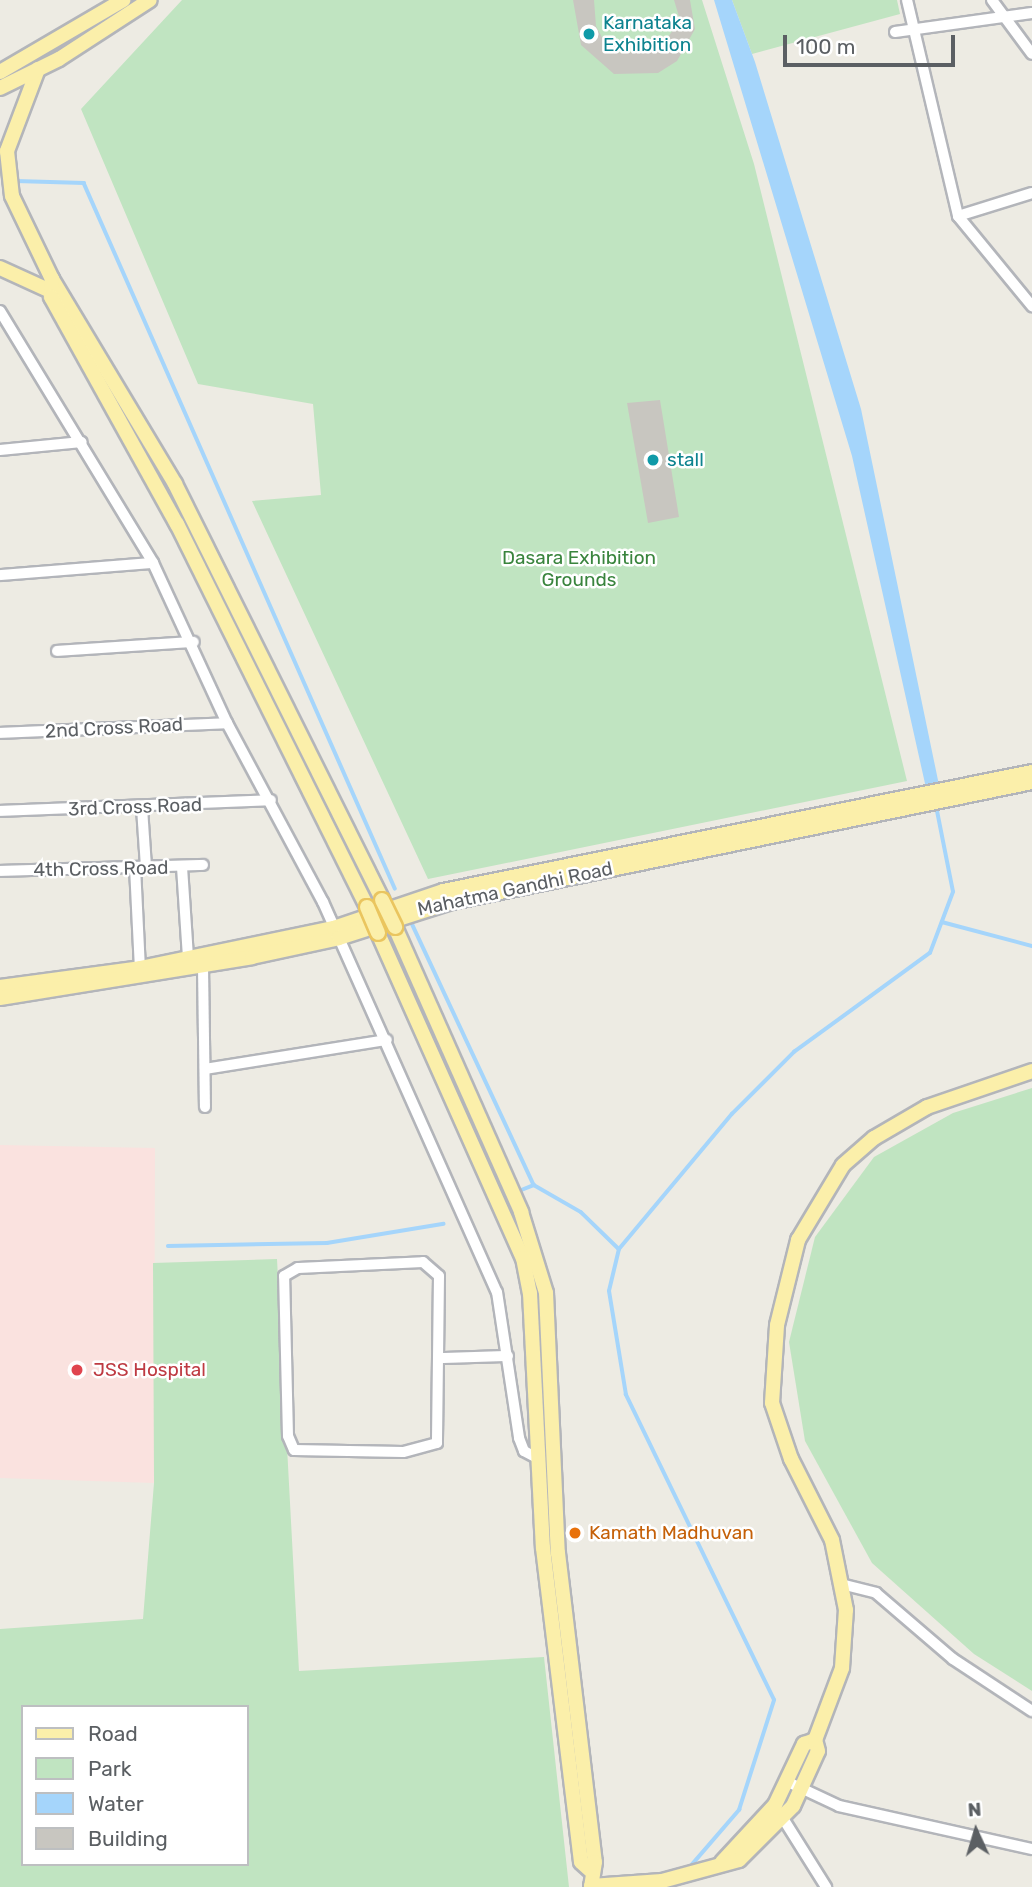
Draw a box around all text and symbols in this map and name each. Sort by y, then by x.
place label: Karnataka Exhibition [603,12,692,56]
scale bar [787,21,958,65]
marker: Karnataka Exhibition [581,26,597,42]
text: 100 m [796,34,855,59]
place label: stall [667,449,704,471]
marker: stall [645,452,661,468]
park label: Dasara Exhibition Grounds [502,547,656,591]
street label: 2nd Cross Road [44,713,184,743]
street label: 3rd Cross Road [68,793,202,821]
street label: 4th Cross Road [33,856,169,882]
street label: Mahatma Gandhi Road [415,857,615,921]
place label: JSS Hospital [93,1359,206,1381]
marker: JSS Hospital [67,1360,87,1380]
place label: Kamath Madhuvan [589,1522,754,1544]
marker: Kamath Madhuvan [567,1525,583,1541]
legend [21,1705,248,1866]
text: Road [88,1721,138,1746]
text: Park [88,1756,132,1781]
text: Water [88,1791,144,1816]
north arrow [941,1796,1011,1866]
text: N [967,1798,982,1822]
text: Building [88,1826,168,1851]

